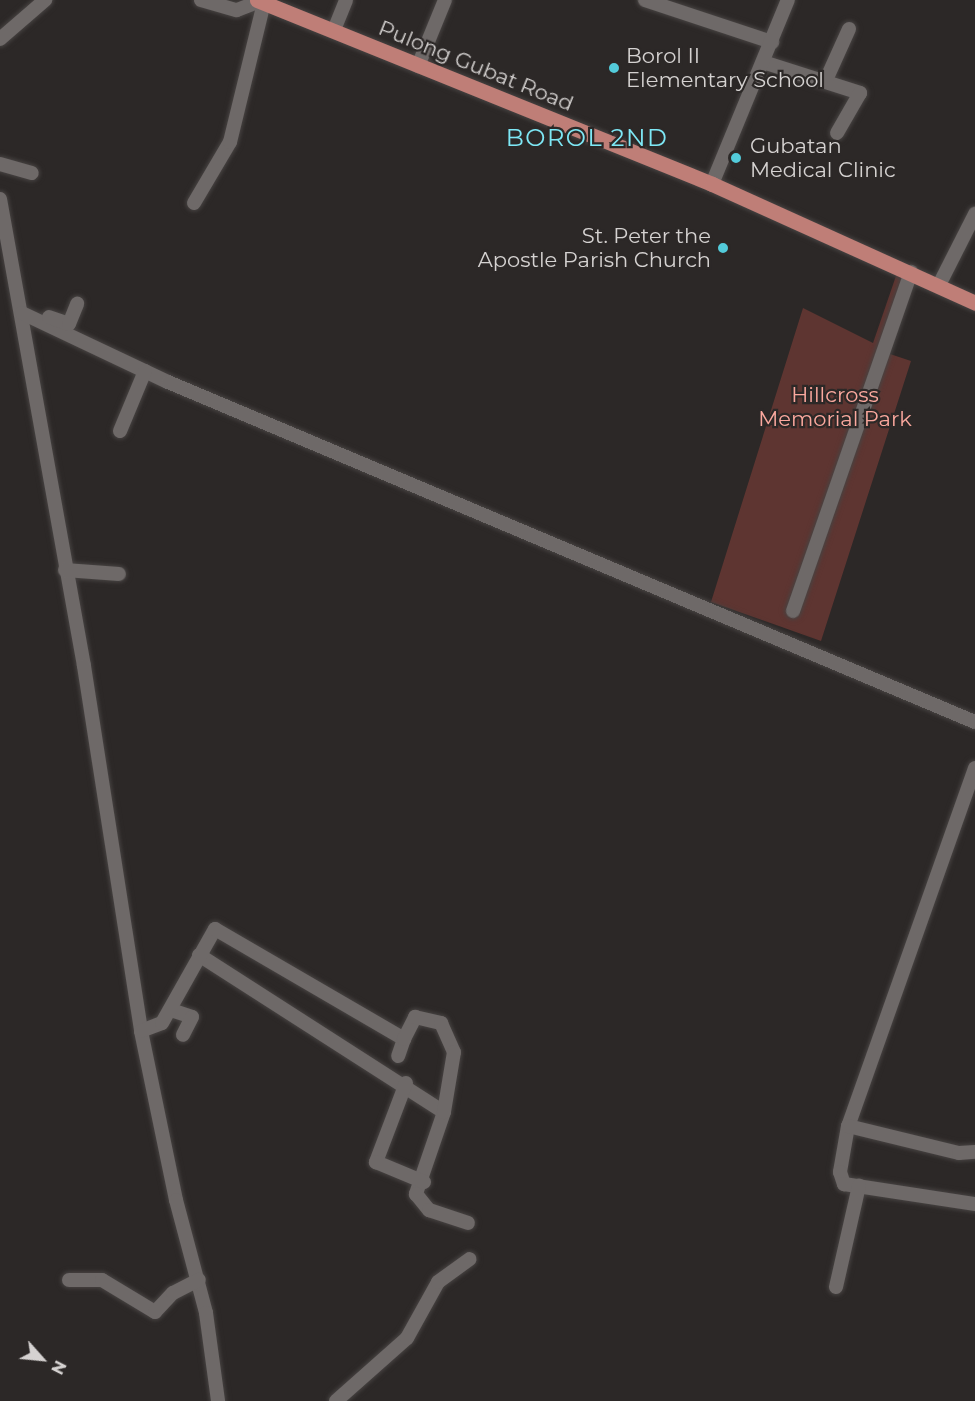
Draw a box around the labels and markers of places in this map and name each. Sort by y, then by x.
place label: Borol II Elementary School [626,43,824,93]
marker: Borol II Elementary School [607,61,621,75]
place label: Gubatan Medical Clinic [750,133,896,183]
marker: Gubatan Medical Clinic [727,149,745,167]
place label: St. Peter the Apostle Parish Church [478,223,711,273]
marker: St. Peter the Apostle Parish Church [716,241,730,255]

